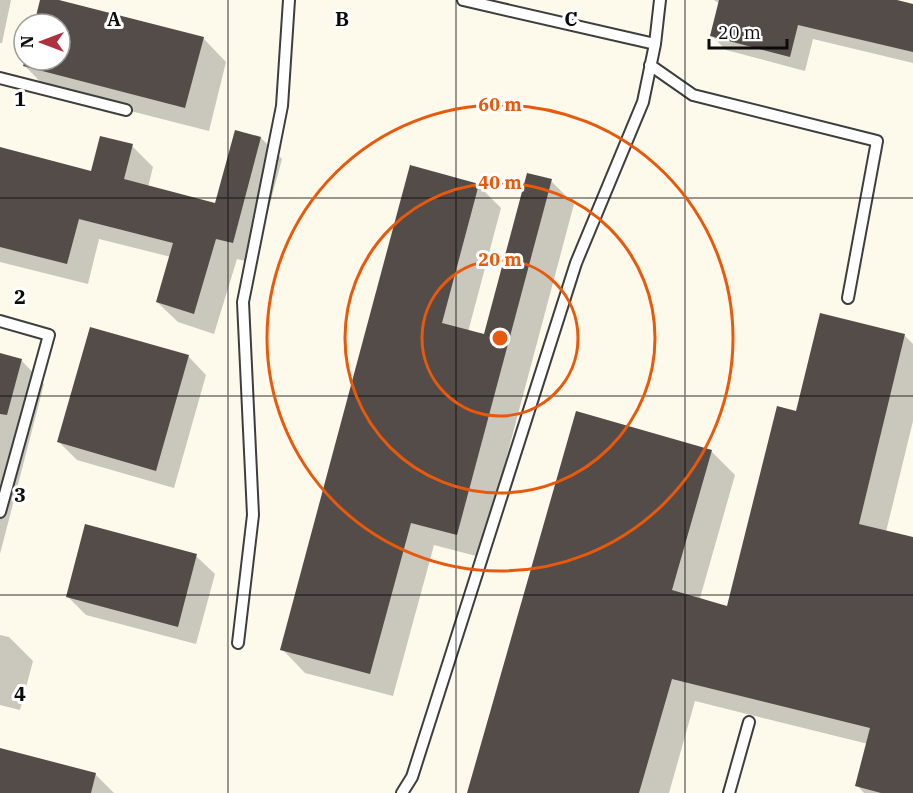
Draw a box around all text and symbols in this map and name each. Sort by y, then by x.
text: A [107,5,121,32]
text: B [335,5,349,32]
text: C [564,5,578,32]
north arrow [12,12,72,72]
scale bar [709,12,787,50]
text: 20 m [718,21,761,44]
text: N [17,36,37,48]
text: 1 [14,85,26,112]
text: 60 m [478,93,522,116]
text: 40 m [478,171,522,194]
text: 20 m [478,248,522,271]
text: 2 [14,283,26,310]
centre of rings [490,328,510,348]
text: 3 [14,481,26,508]
text: 4 [14,680,26,707]

